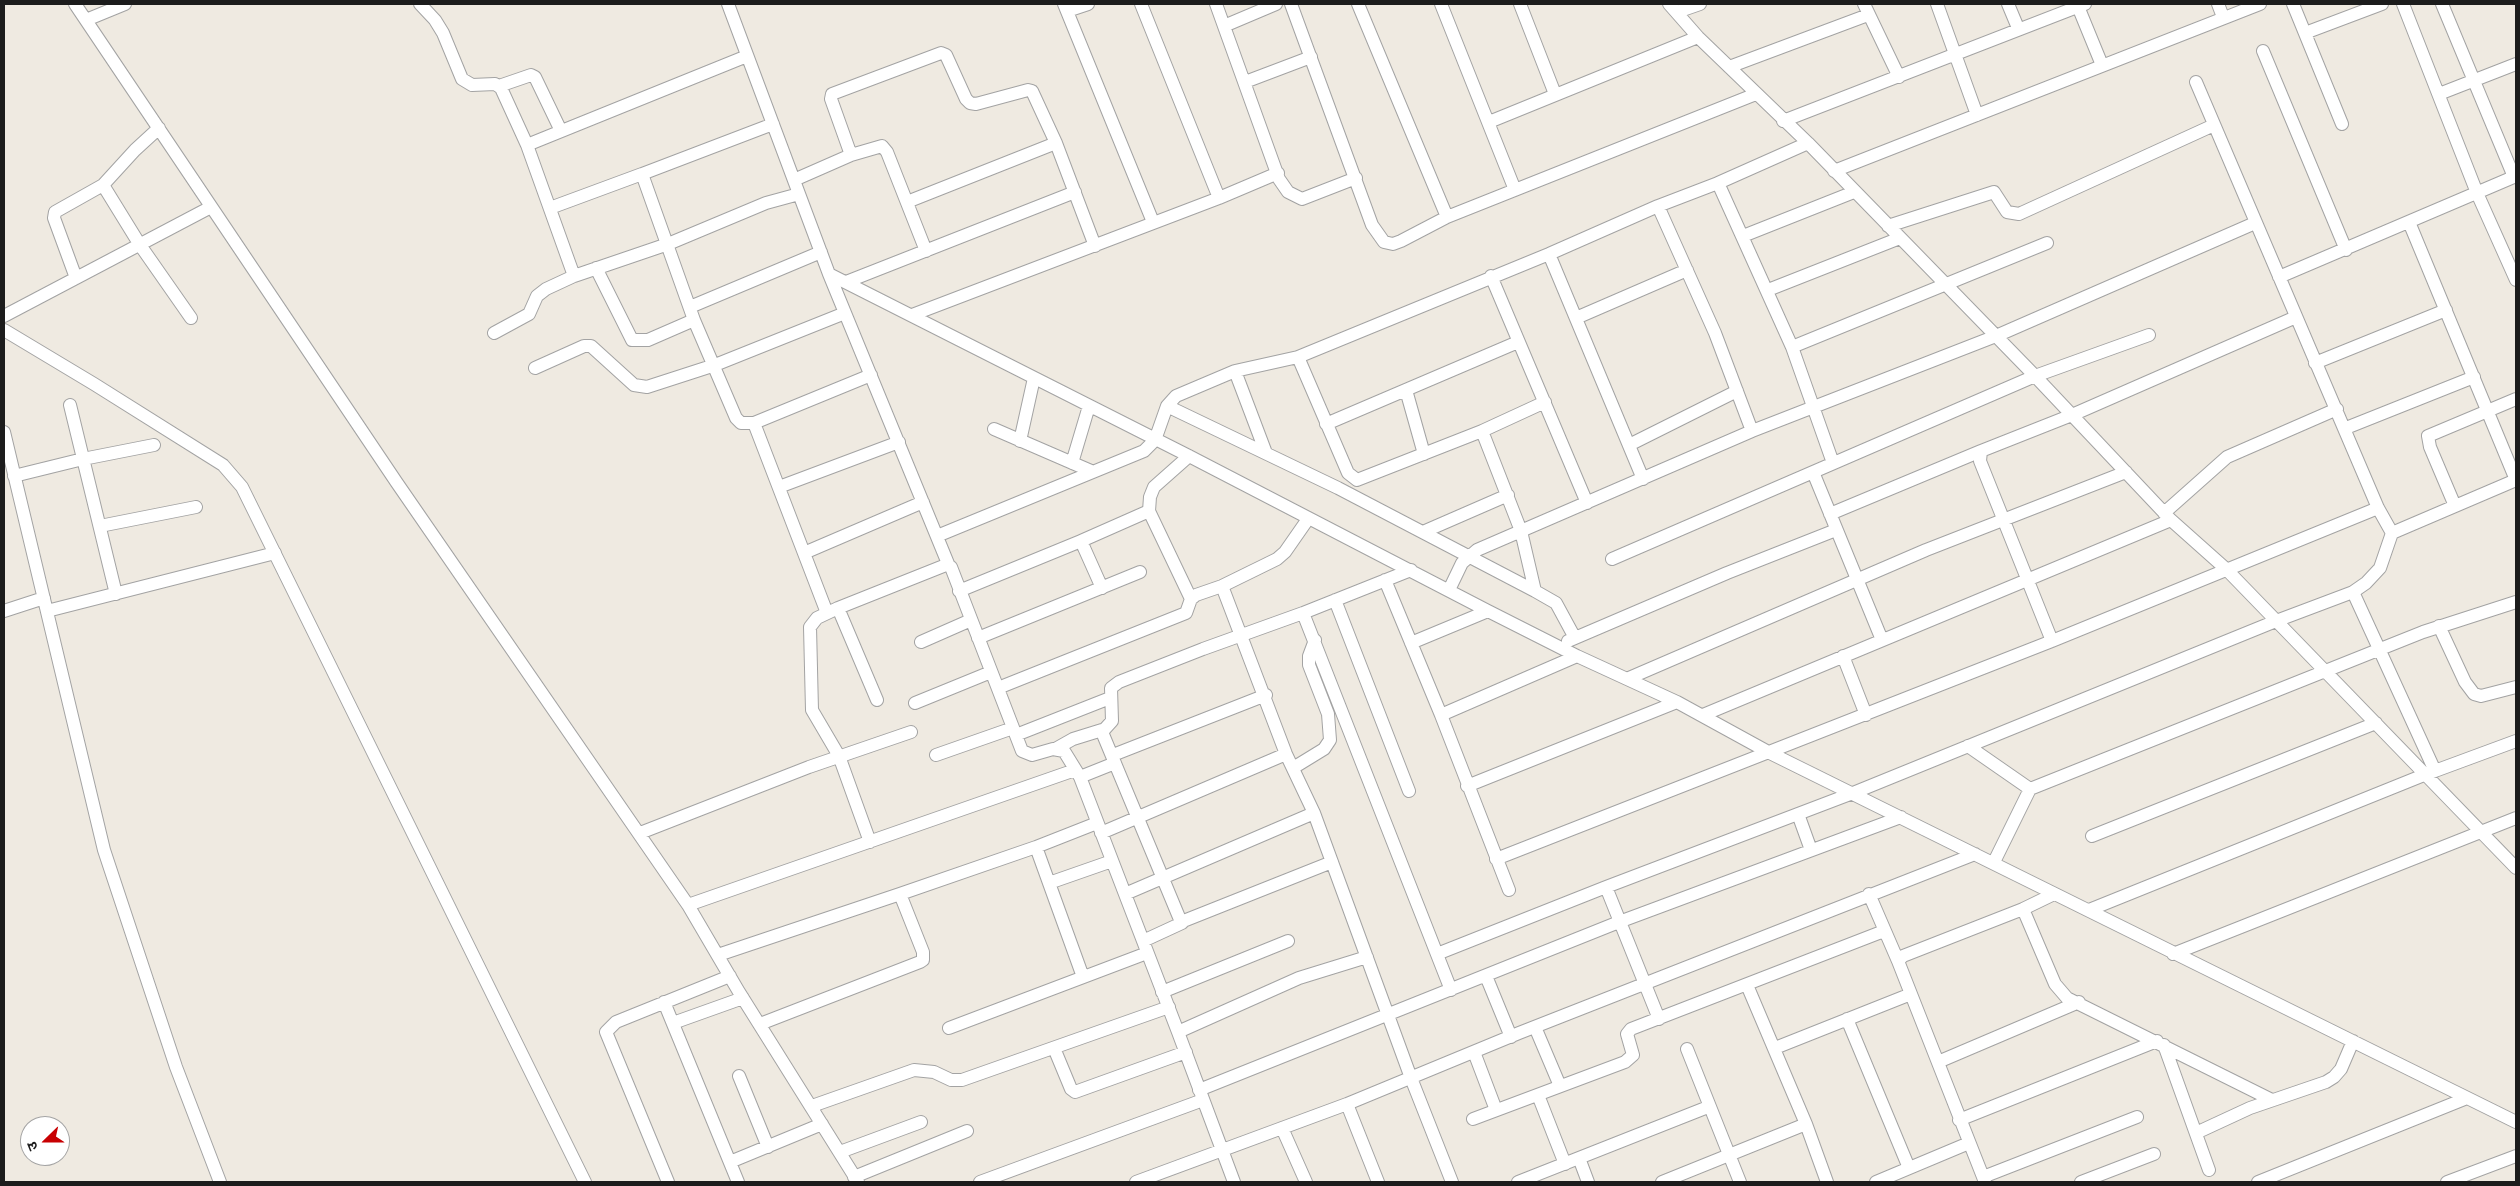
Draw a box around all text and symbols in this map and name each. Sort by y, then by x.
north arrow [20,1116,70,1166]
text: उ [22,1139,42,1153]

